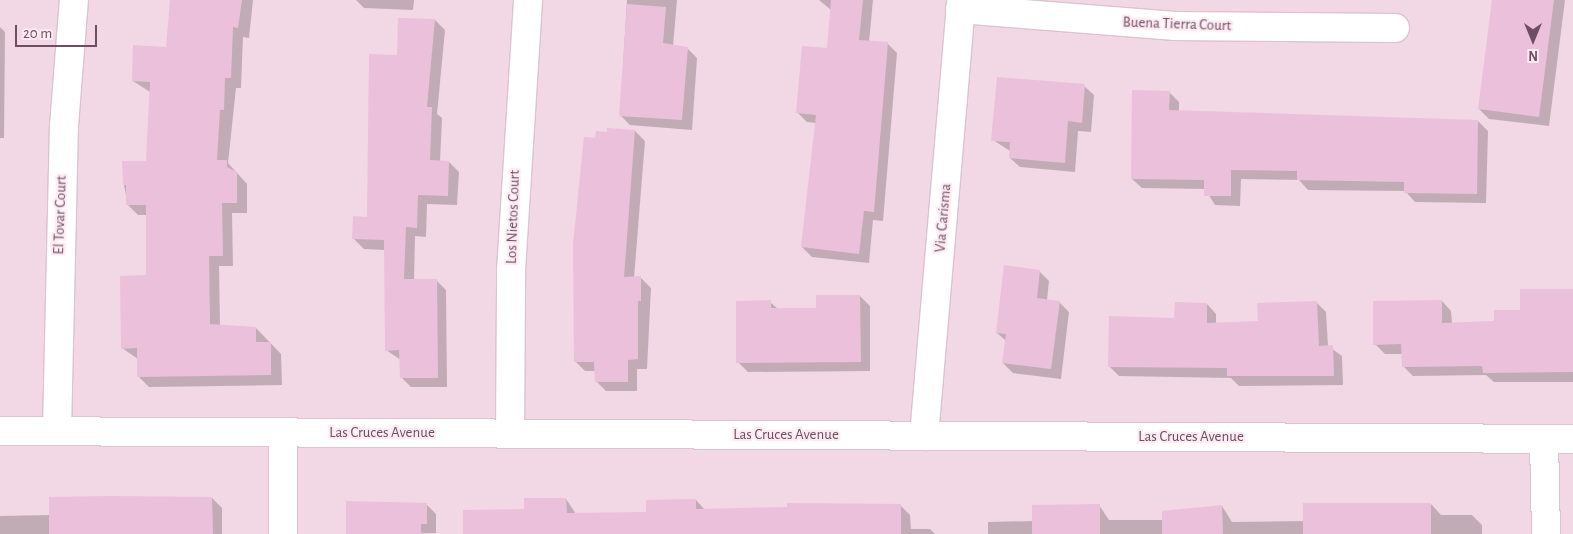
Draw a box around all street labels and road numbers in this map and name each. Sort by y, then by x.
street label: Buena Tierra Court [1122,13,1232,35]
street label: Los Nietos Court [502,170,524,264]
street label: El Tovar Court [50,175,70,255]
street label: Via Carisma [931,183,955,253]
street label: Las Cruces Avenue [329,424,435,442]
street label: Las Cruces Avenue [733,426,839,444]
street label: Las Cruces Avenue [1138,428,1244,446]

